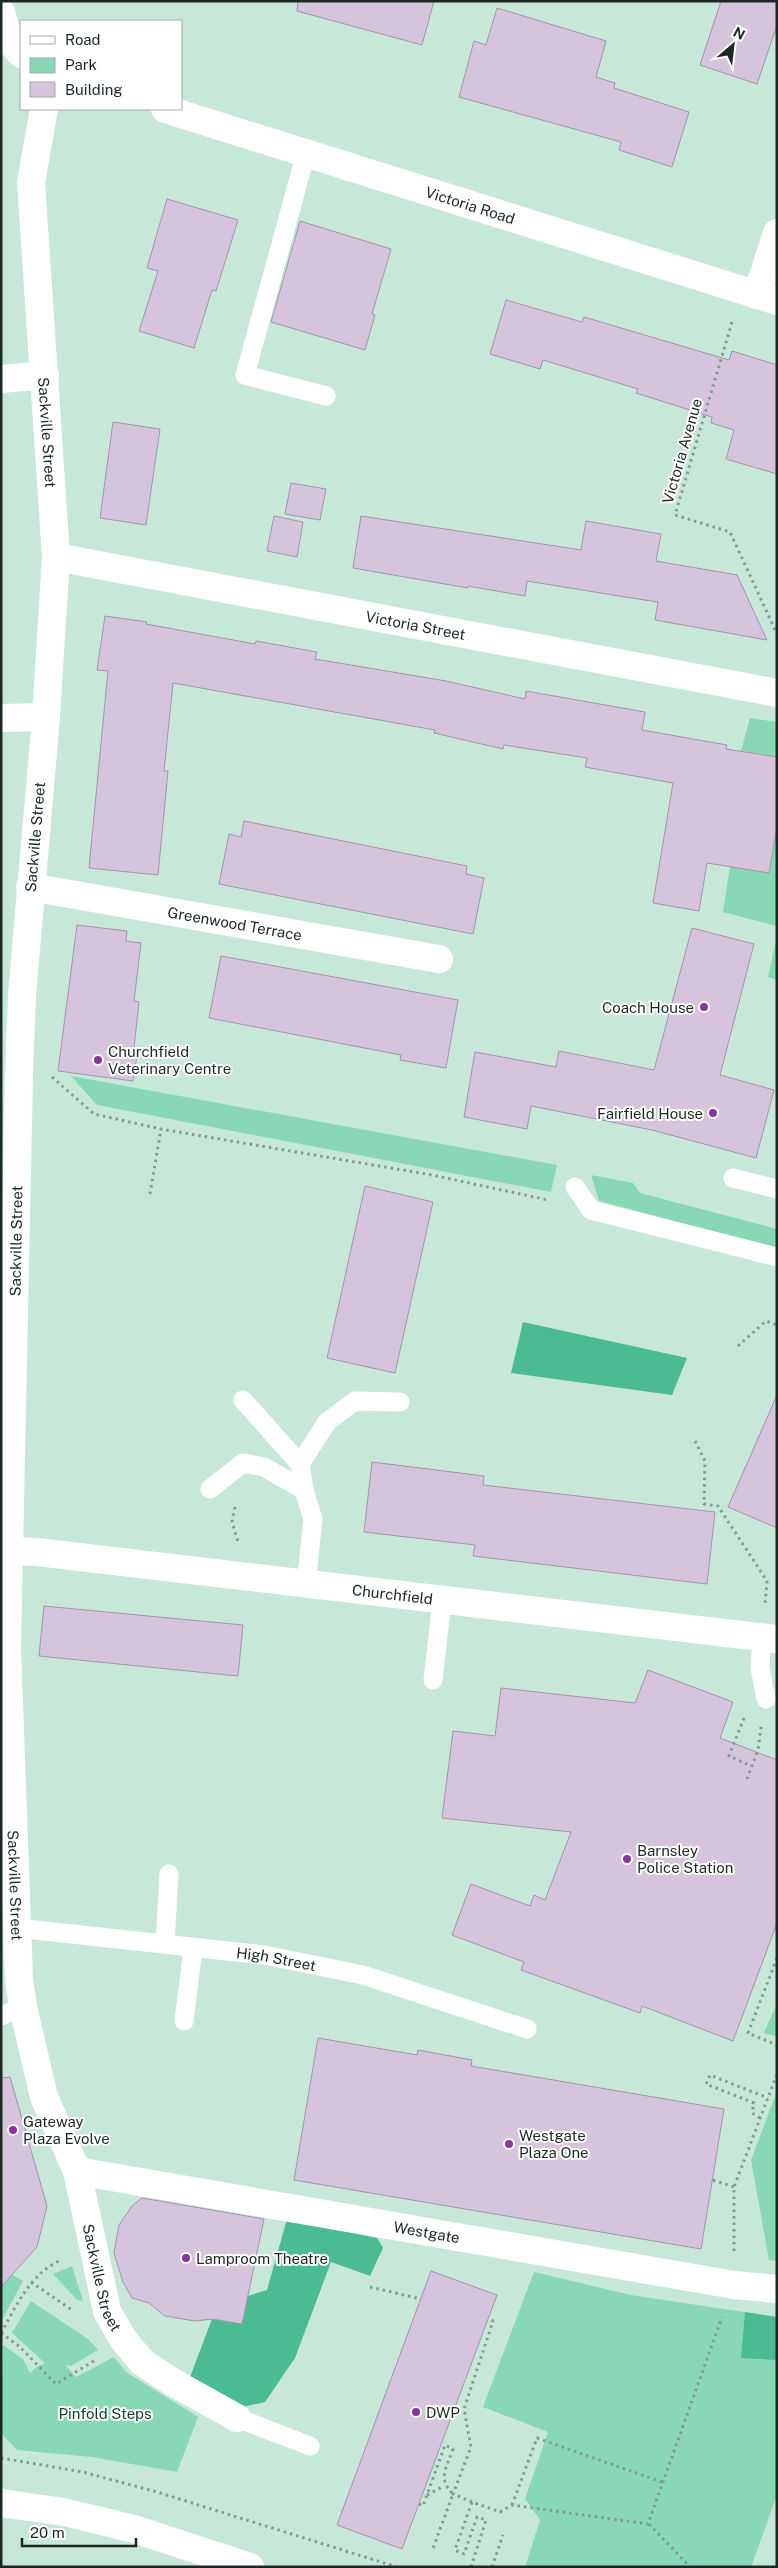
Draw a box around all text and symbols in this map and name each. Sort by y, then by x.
legend [20,20,182,110]
north arrow [708,20,758,70]
text: N [731,24,748,43]
text: Road [65,31,101,48]
text: Park [65,56,97,73]
text: Building [65,81,123,98]
street label: Victoria Road [423,183,517,227]
street label: Sackville Street [36,376,60,488]
street label: Victoria Avenue [659,396,705,506]
street label: Victoria Street [364,607,467,643]
street label: Sackville Street [22,781,48,893]
street label: Greenwood Terrace [166,903,303,943]
place label: Coach House [602,999,694,1016]
marker: Coach House [698,1001,710,1013]
place label: Churchfield Veterinary Centre [108,1043,231,1077]
marker: Churchfield Veterinary Centre [92,1054,104,1066]
place label: Fairfield House [597,1105,703,1122]
marker: Fairfield House [707,1107,719,1119]
street label: Sackville Street [7,1185,25,1296]
street label: Churchfield [351,1581,434,1607]
street label: Sackville Street [5,1830,26,1941]
place label: Barnsley Police Station [637,1842,733,1876]
marker: Barnsley Police Station [621,1853,633,1865]
street label: High Street [235,1944,318,1974]
place label: Gateway Plaza Evolve [23,2113,110,2147]
marker: Gateway Plaza Evolve [7,2124,19,2136]
place label: Westgate Plaza One [519,2127,589,2161]
marker: Westgate Plaza One [503,2138,515,2150]
street label: Westgate [392,2218,461,2246]
street label: Sackville Street [80,2222,125,2334]
place label: Lamproom Theatre [196,2250,328,2267]
marker: Lamproom Theatre [180,2252,192,2264]
place label: DWP [426,2404,460,2421]
park label: Pinfold Steps [58,2405,152,2422]
marker: DWP [410,2406,422,2418]
scale bar [22,2516,136,2548]
text: 20 m [30,2524,65,2541]

